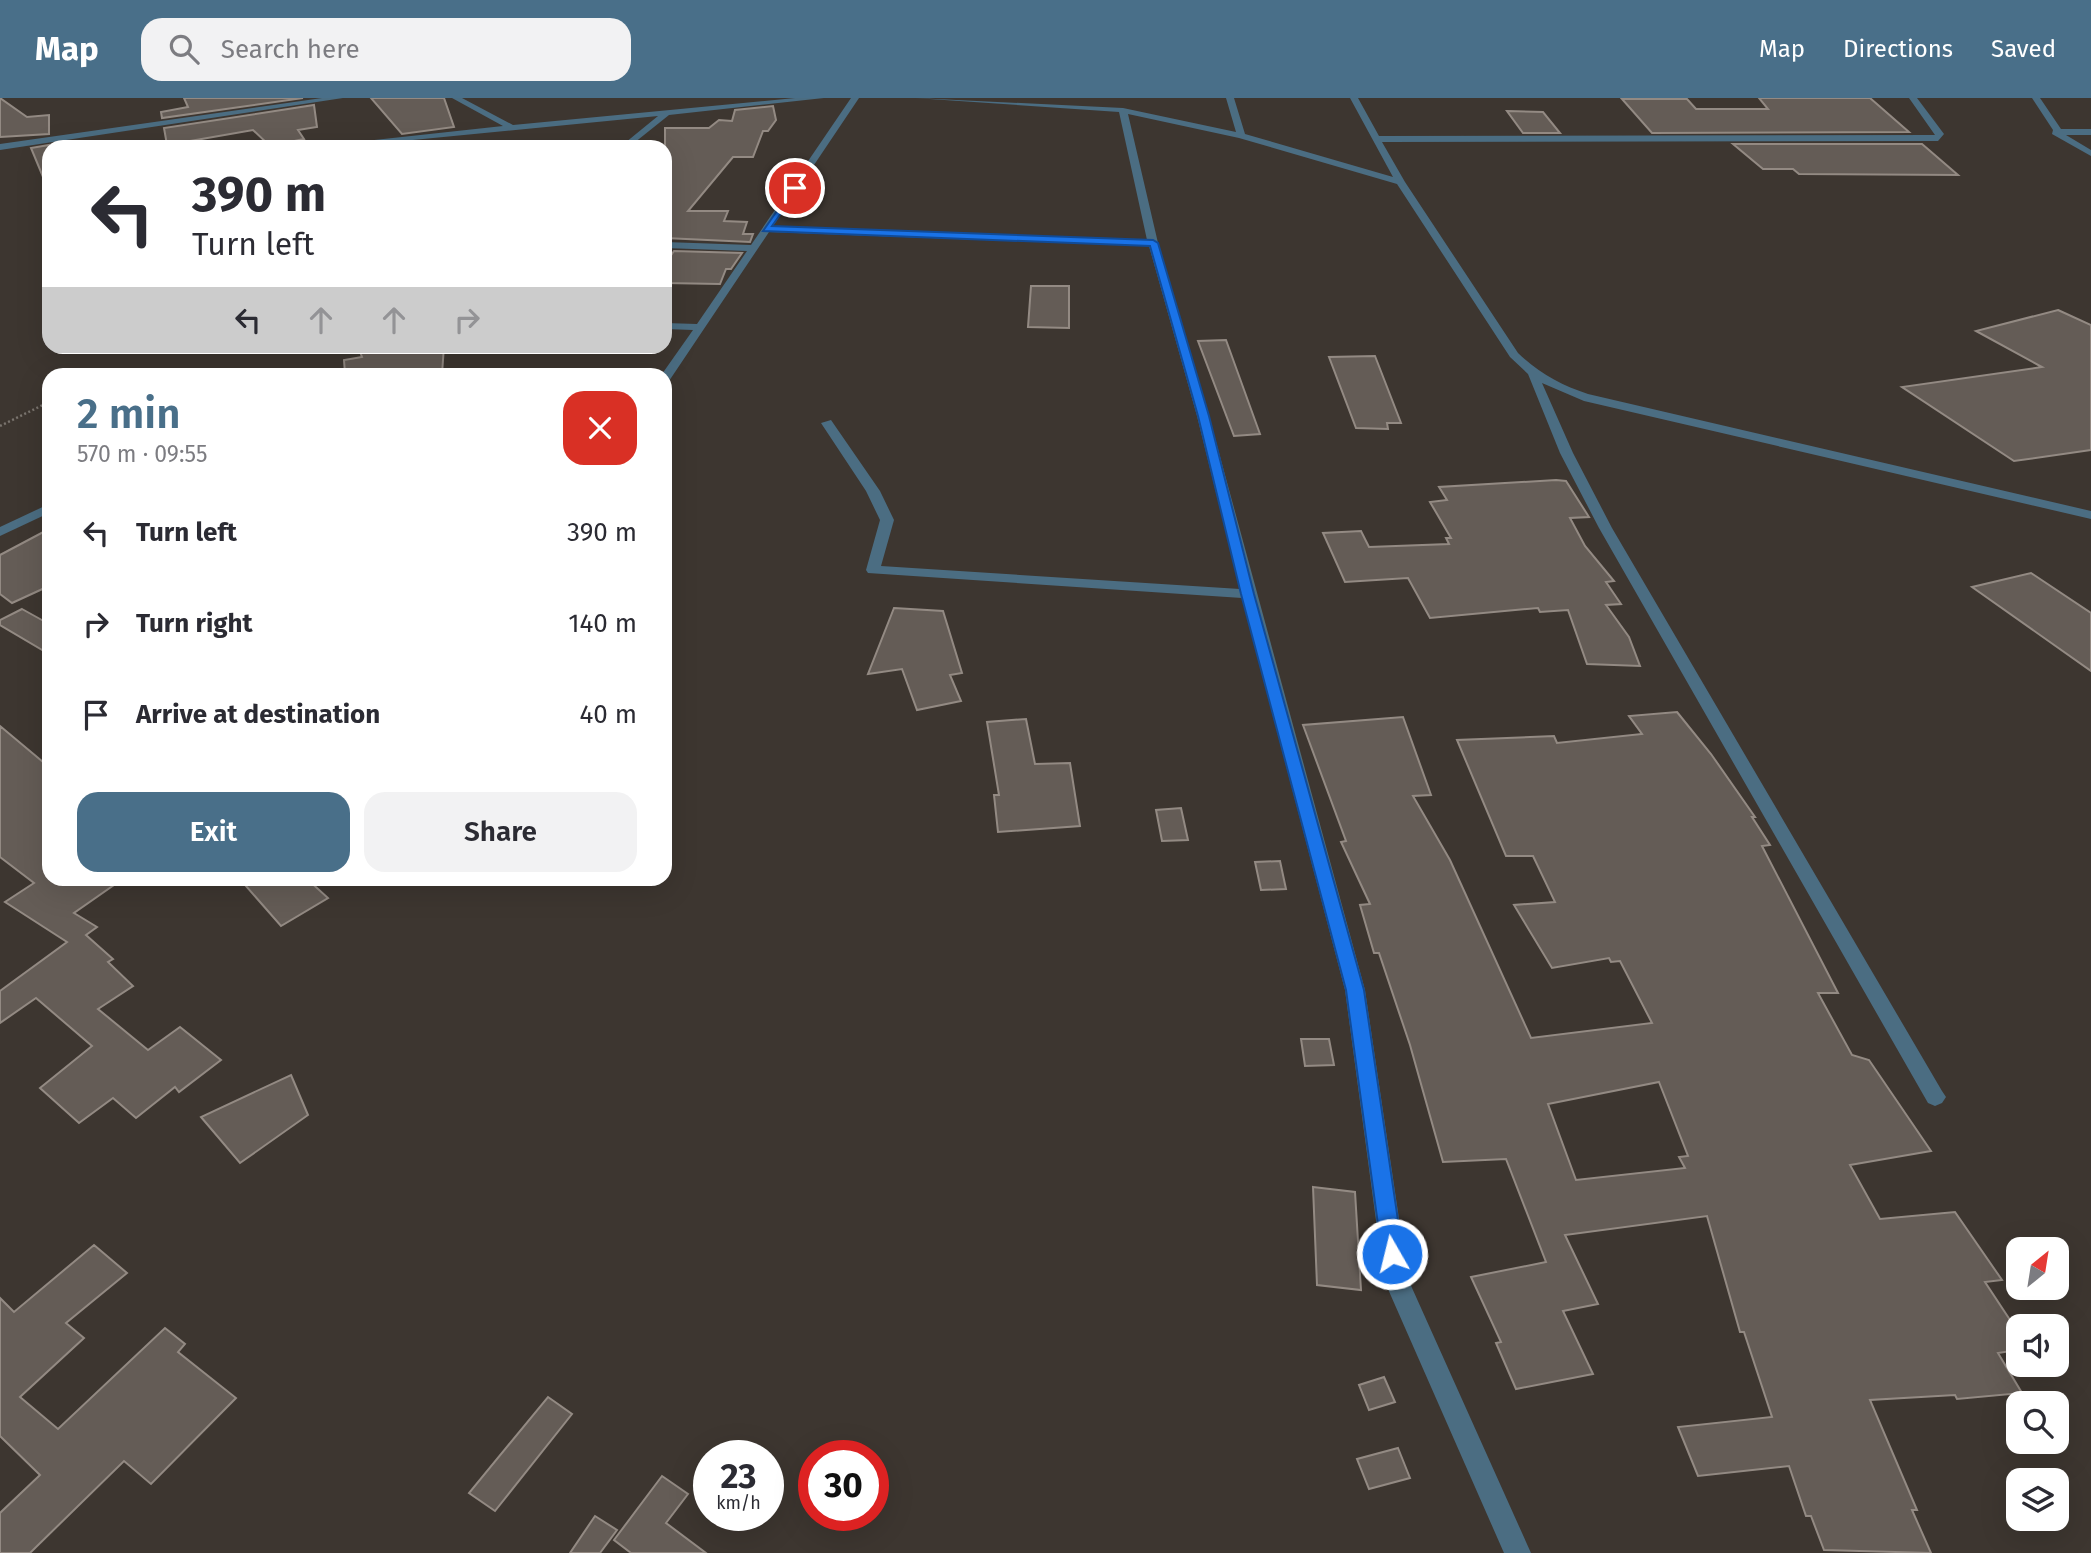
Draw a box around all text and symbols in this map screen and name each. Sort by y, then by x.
search box [141,18,631,81]
text: Map [35,29,99,69]
icon: search [165,30,203,68]
text: Search here [221,34,360,65]
text: Map [1759,35,1805,63]
text: Directions [1843,35,1953,63]
text: Saved [1991,35,2056,63]
pin [765,158,825,218]
text: 390 m [192,165,326,224]
icon: left [77,168,168,259]
icon: arrive [776,169,814,207]
text: Turn left [192,225,314,263]
icon: left [229,301,267,339]
icon: ahead [302,301,340,339]
icon: ahead [375,301,413,339]
icon: right [448,301,486,339]
text: 2 min [77,389,181,439]
button: close [563,391,637,465]
text: 570 m · 09:55 [77,440,207,468]
icon: left [77,514,115,552]
text: Turn left [136,517,237,548]
text: 390 m [567,517,637,548]
icon: right [77,605,115,643]
text: Turn right [136,608,253,639]
text: 140 m [568,608,637,639]
icon: arrive [77,696,115,734]
text: Arrive at destination [136,699,380,730]
text: 40 m [579,699,637,730]
button: Exit [77,792,350,872]
button: Share [364,792,637,872]
position arrow [1355,1217,1429,1291]
north arrow [2006,1237,2068,1300]
map controls [2006,1237,2069,1531]
button: sound [2006,1314,2069,1377]
button: search [2006,1391,2069,1454]
speed limit sign: 30 [798,1440,889,1531]
text: 23 [720,1455,757,1497]
button: layers [2006,1468,2069,1531]
text: km/h [716,1492,761,1514]

